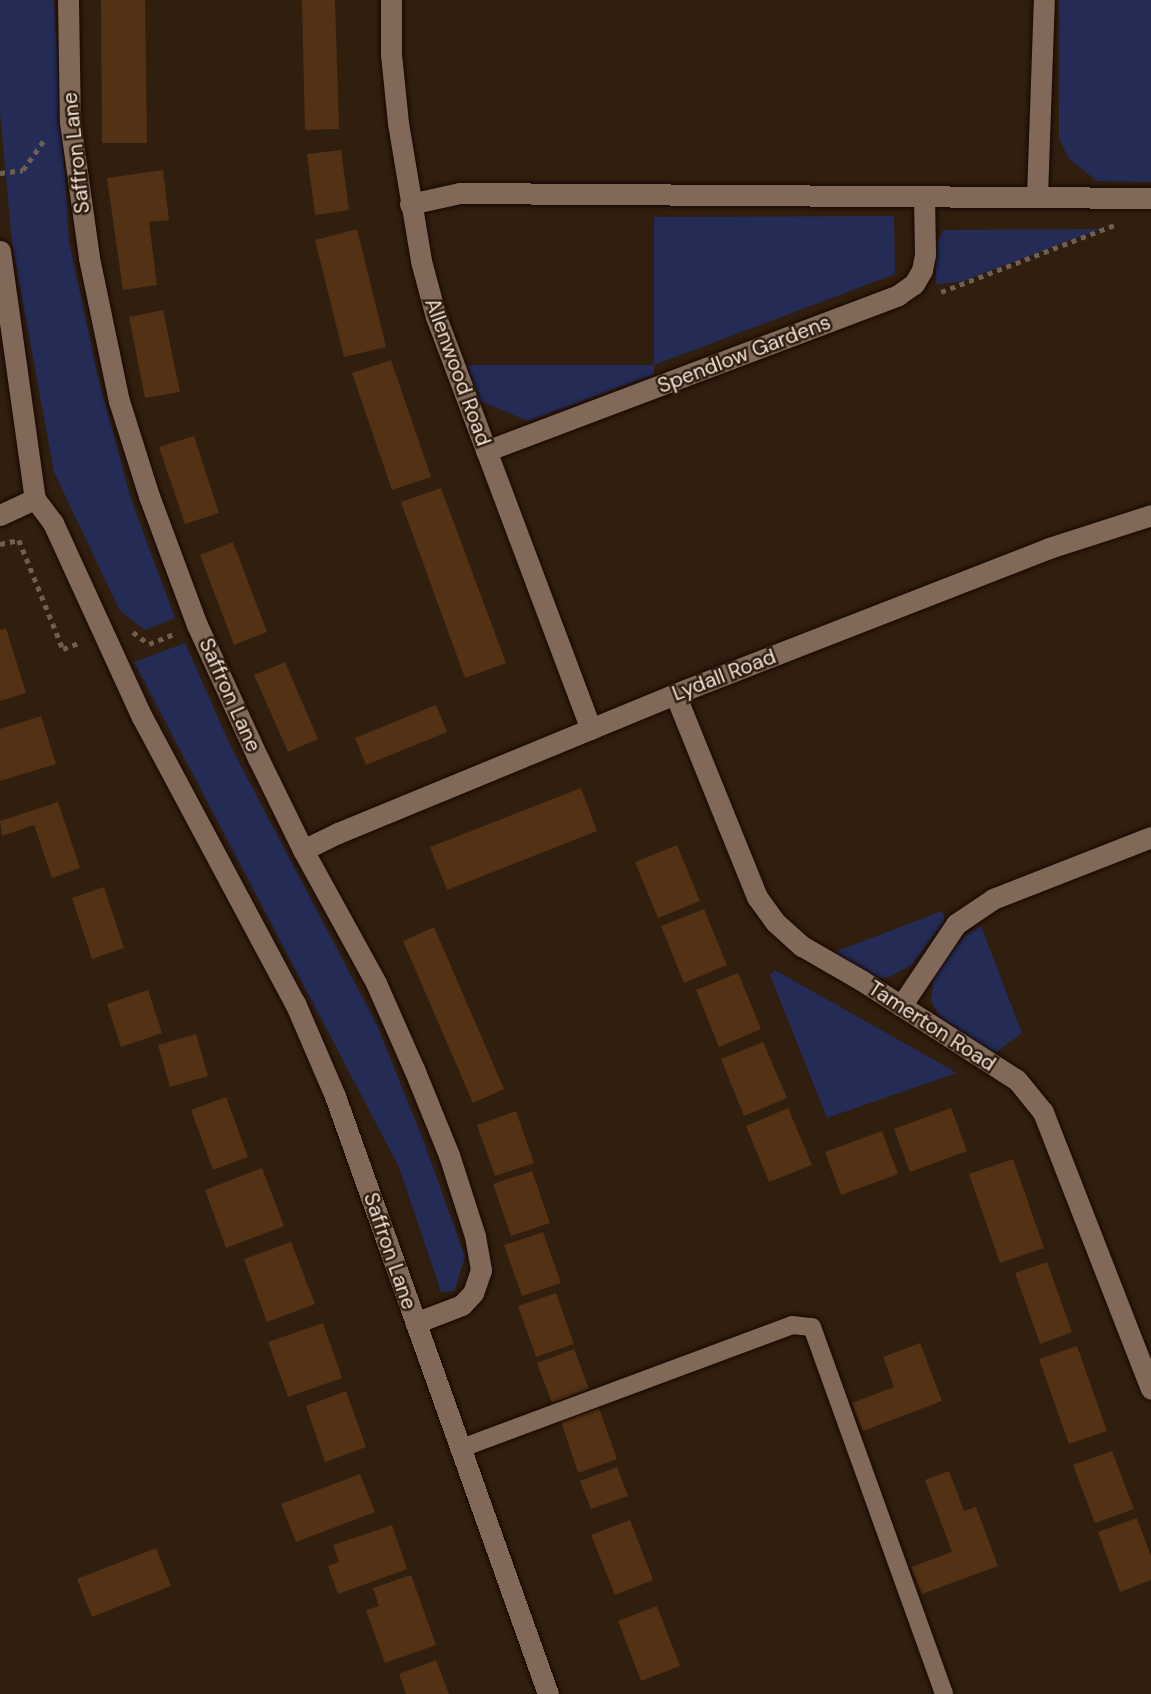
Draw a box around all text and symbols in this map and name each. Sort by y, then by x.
street label: Saffron Lane [57,91,95,215]
street label: Allenwood Road [420,295,496,449]
street label: Spendlow Gardens [654,309,834,399]
street label: Saffron Lane [194,634,266,756]
street label: Lydall Road [669,644,779,706]
street label: Tamerton Road [864,975,1000,1077]
street label: Saffron Lane [358,1189,422,1313]

